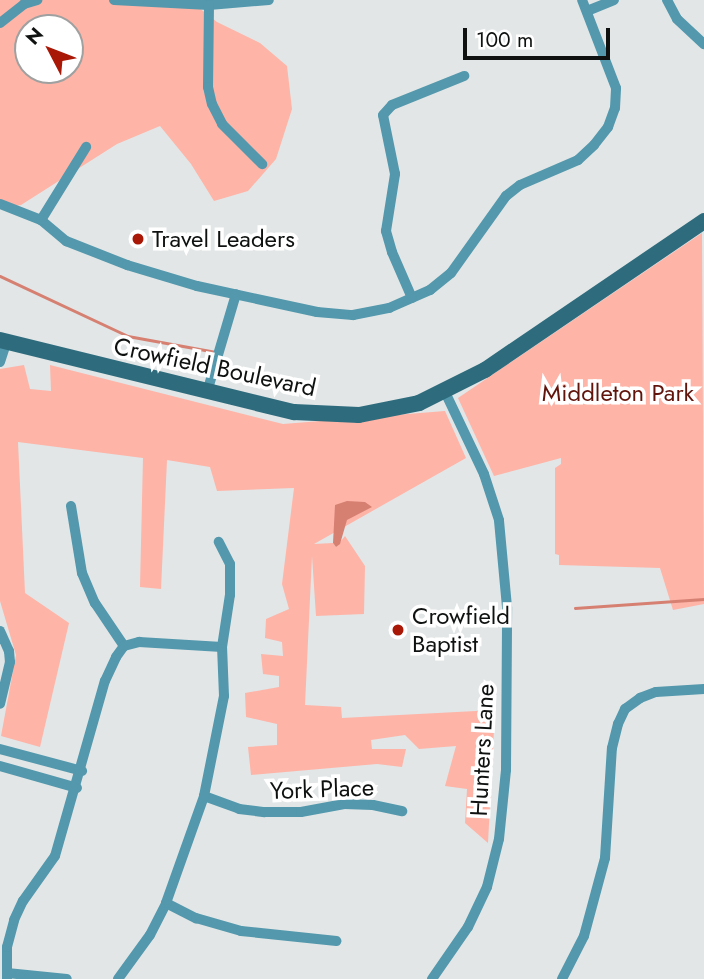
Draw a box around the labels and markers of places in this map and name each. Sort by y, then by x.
place label: Travel Leaders [152,225,295,253]
marker: Travel Leaders [130,231,146,247]
place label: Crowfield Baptist [412,602,510,658]
marker: Crowfield Baptist [390,622,406,638]

